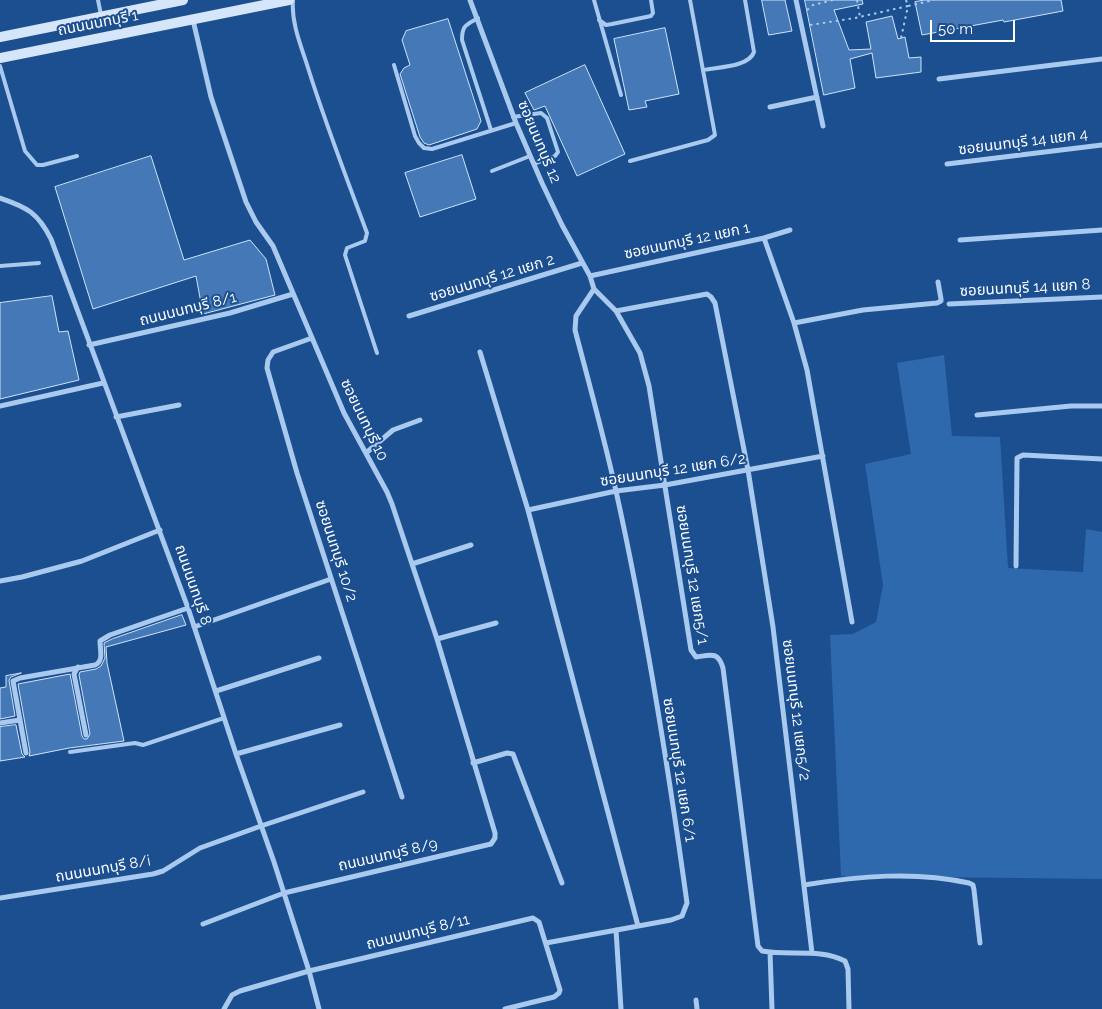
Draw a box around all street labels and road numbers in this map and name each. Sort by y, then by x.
street label: ถนนนนทบุรี 1 [56,6,140,40]
street label: ซอยนนทบุรี 12 [514,98,564,186]
street label: ซอยนนทบุรี 14 แยก 4 [957,125,1089,159]
street label: ซอยนนทบุรี 12 แยก 1 [623,219,751,263]
street label: ซอยนนทบุรี 12 แยก 2 [428,250,556,306]
street label: ซอยนนทบุรี 14 แยก 8 [959,276,1091,300]
street label: ถนนนนทบุรี 8/1 [138,288,238,330]
street label: ซอยนนทบุรี 10 [336,376,392,464]
street label: ซอยนนทบุรี 12 แยก 6/2 [599,450,747,490]
street label: ซอยนนทบุรี 10/2 [311,498,361,604]
street label: ซอยนนทบุรี 12 แยก5/1 [672,504,712,646]
street label: ถนนนนทบุรี 8 [171,542,215,628]
street label: ซอยนนทบุรี 12 แยก5/2 [778,638,814,782]
street label: ซอยนนทบุรี 12 แยก 6/1 [659,697,699,843]
street label: ถนนนนทบุรี 8/9 [337,835,439,875]
street label: ถนนนนทบุรี 8/i [54,852,152,886]
street label: ถนนนนทบุรี 8/11 [365,910,471,954]

